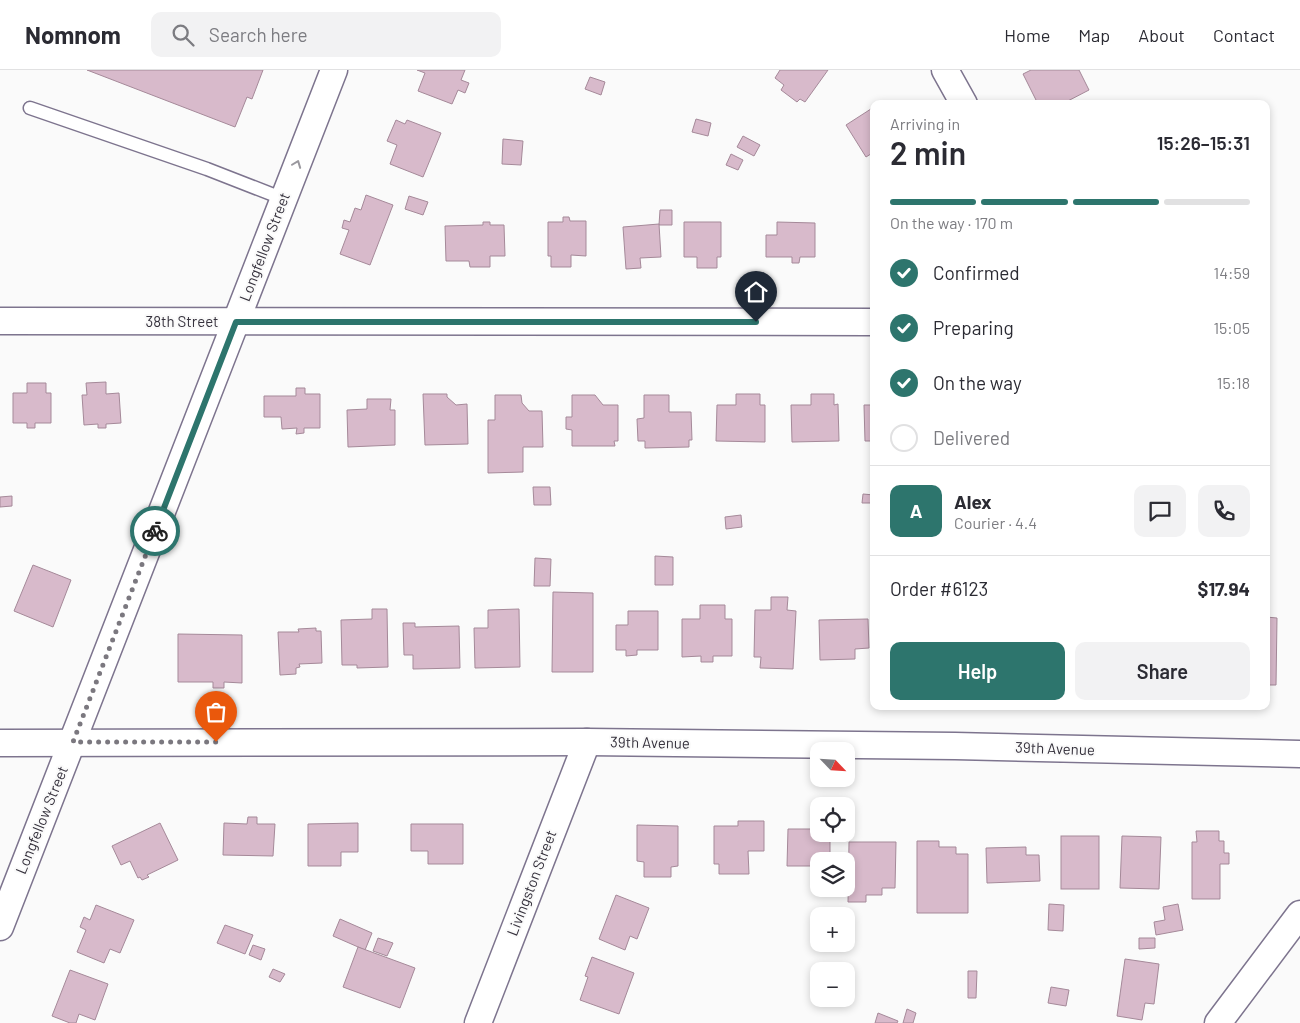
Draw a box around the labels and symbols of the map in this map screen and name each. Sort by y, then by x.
one-way arrow [291,160,302,169]
street label: Longfellow Street [235,190,293,304]
pin [735,271,777,322]
street label: 38th Street [145,312,219,330]
courier [130,506,180,556]
pin [195,691,237,742]
street label: 39th Avenue [610,732,690,752]
street label: 39th Avenue [1015,738,1095,758]
north arrow [810,742,855,788]
street label: Longfellow Street [11,763,71,876]
street label: Livingston Street [503,827,560,938]

